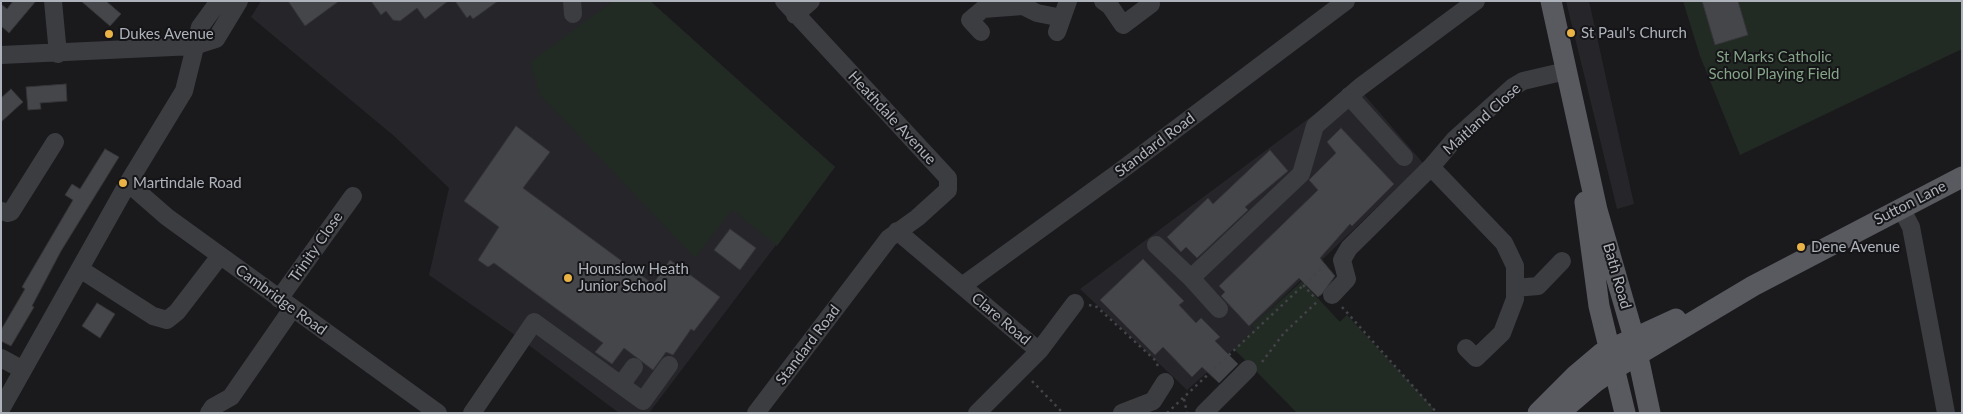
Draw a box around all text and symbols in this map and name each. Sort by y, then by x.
place label: St Paul's Church [1581,24,1687,42]
place label: Dukes Avenue [119,25,214,43]
marker: St Paul's Church [1565,27,1577,39]
marker: Dukes Avenue [103,28,115,40]
park label: St Marks Catholic School Playing Field [1708,48,1840,83]
street label: Heathdale Avenue [844,68,940,168]
street label: Maitland Close [1439,79,1525,159]
street label: Standard Road [1111,109,1199,181]
place label: Martindale Road [133,174,242,192]
marker: Martindale Road [117,177,129,189]
street label: Sutton Lane [1871,177,1949,229]
street label: Trinity Close [285,208,347,286]
place label: Dene Avenue [1811,238,1900,256]
street label: Bath Road [1599,241,1635,311]
marker: Dene Avenue [1795,241,1807,253]
place label: Hounslow Heath Junior School [578,260,689,295]
street label: Cambridge Road [232,261,330,339]
marker: Hounslow Heath Junior School [562,272,574,284]
street label: Clare Road [968,289,1034,349]
street label: Standard Road [772,301,844,389]

